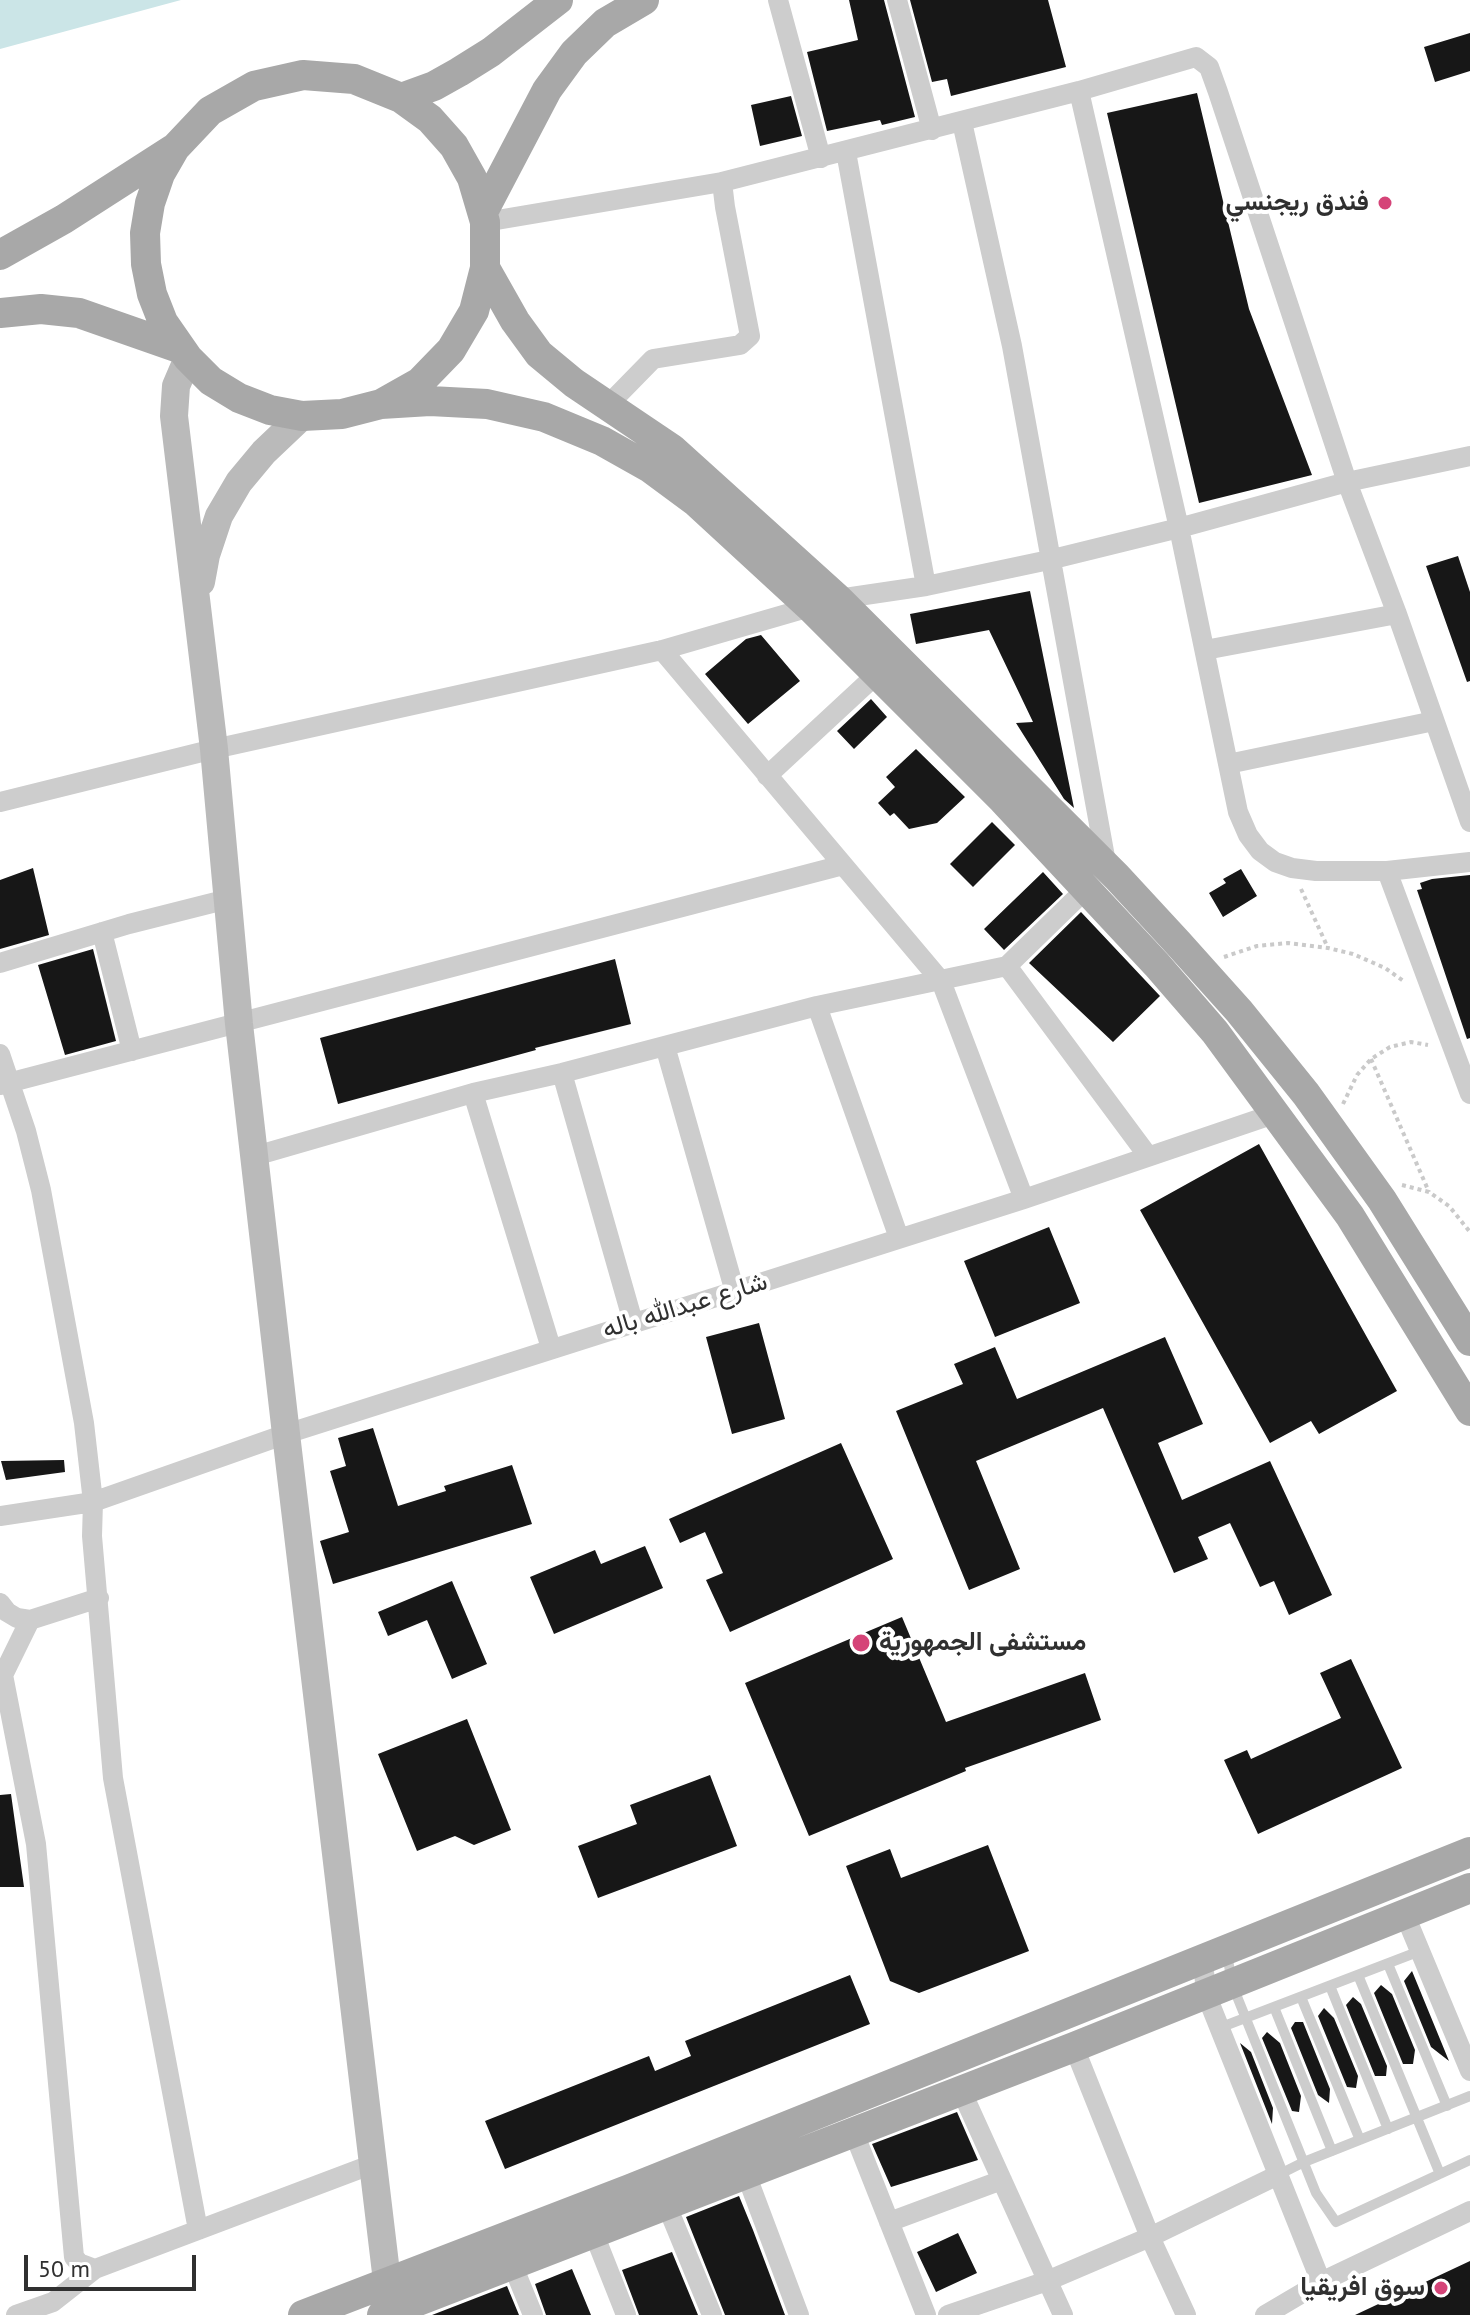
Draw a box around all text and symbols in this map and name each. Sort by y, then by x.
place label: فندق ريجنسي [1226,187,1369,219]
marker: فندق ريجنسي [1376,194,1394,212]
street label: شارع عبدالله باله [599,1266,771,1346]
place label: مستشفى الجمهورية [879,1627,1086,1659]
marker: مستشفى الجمهورية [850,1632,872,1654]
scale bar [28,2239,200,2289]
text: 50 m [38,2253,90,2284]
place label: سوق افريقيا [1300,2272,1425,2304]
marker: سوق افريقيا [1432,2279,1450,2297]

